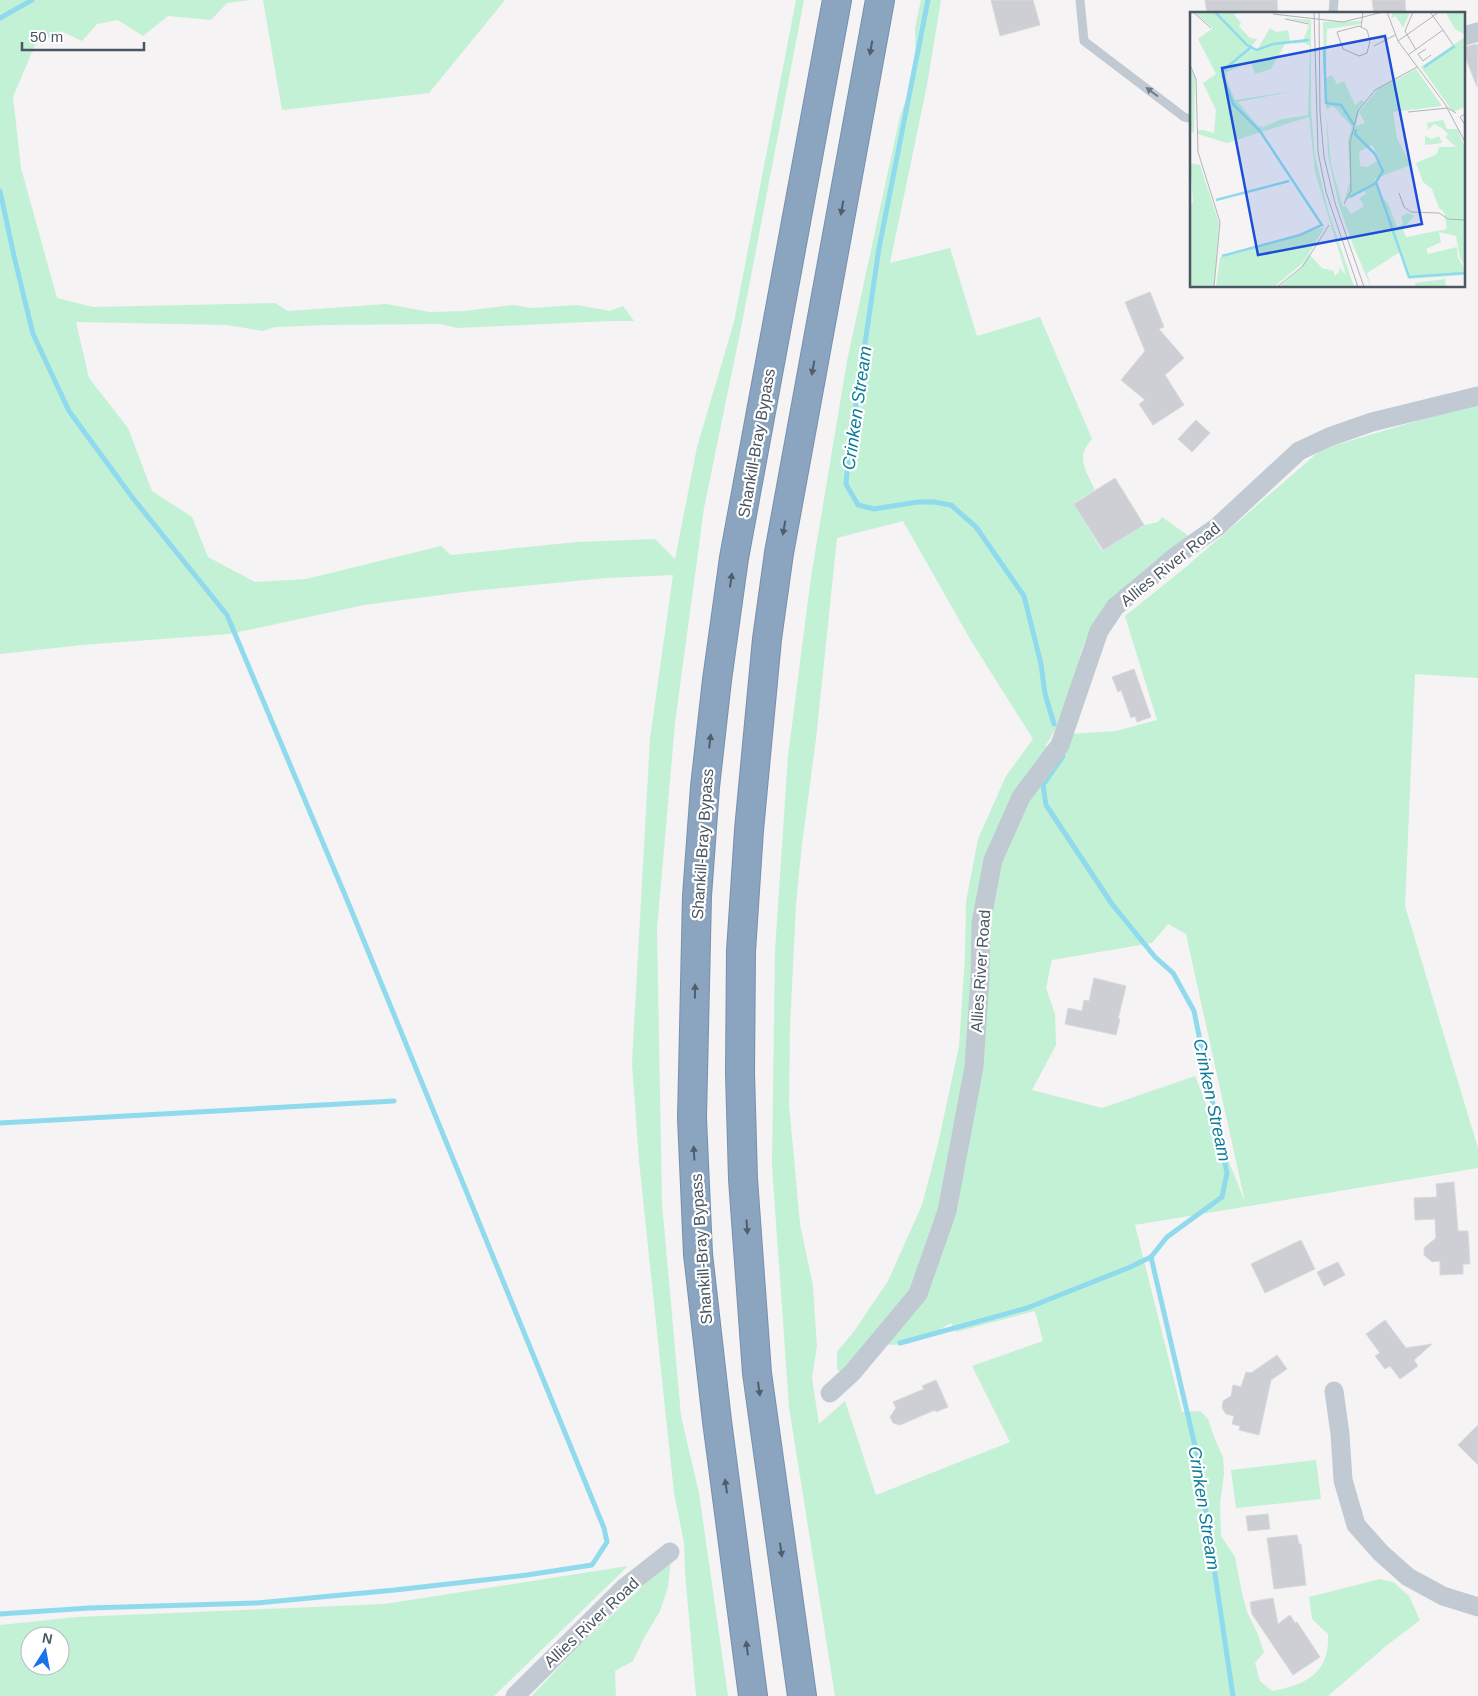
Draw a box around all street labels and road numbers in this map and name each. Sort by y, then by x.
street label: Shankill-Bray Bypass [735,367,778,519]
street label: Allies River Road [1117,519,1223,610]
street label: Shankill-Bray Bypass [689,768,716,920]
street label: Allies River Road [968,909,993,1033]
street label: Shankill-Bray Bypass [688,1173,715,1325]
street label: Allies River Road [541,1574,642,1670]

